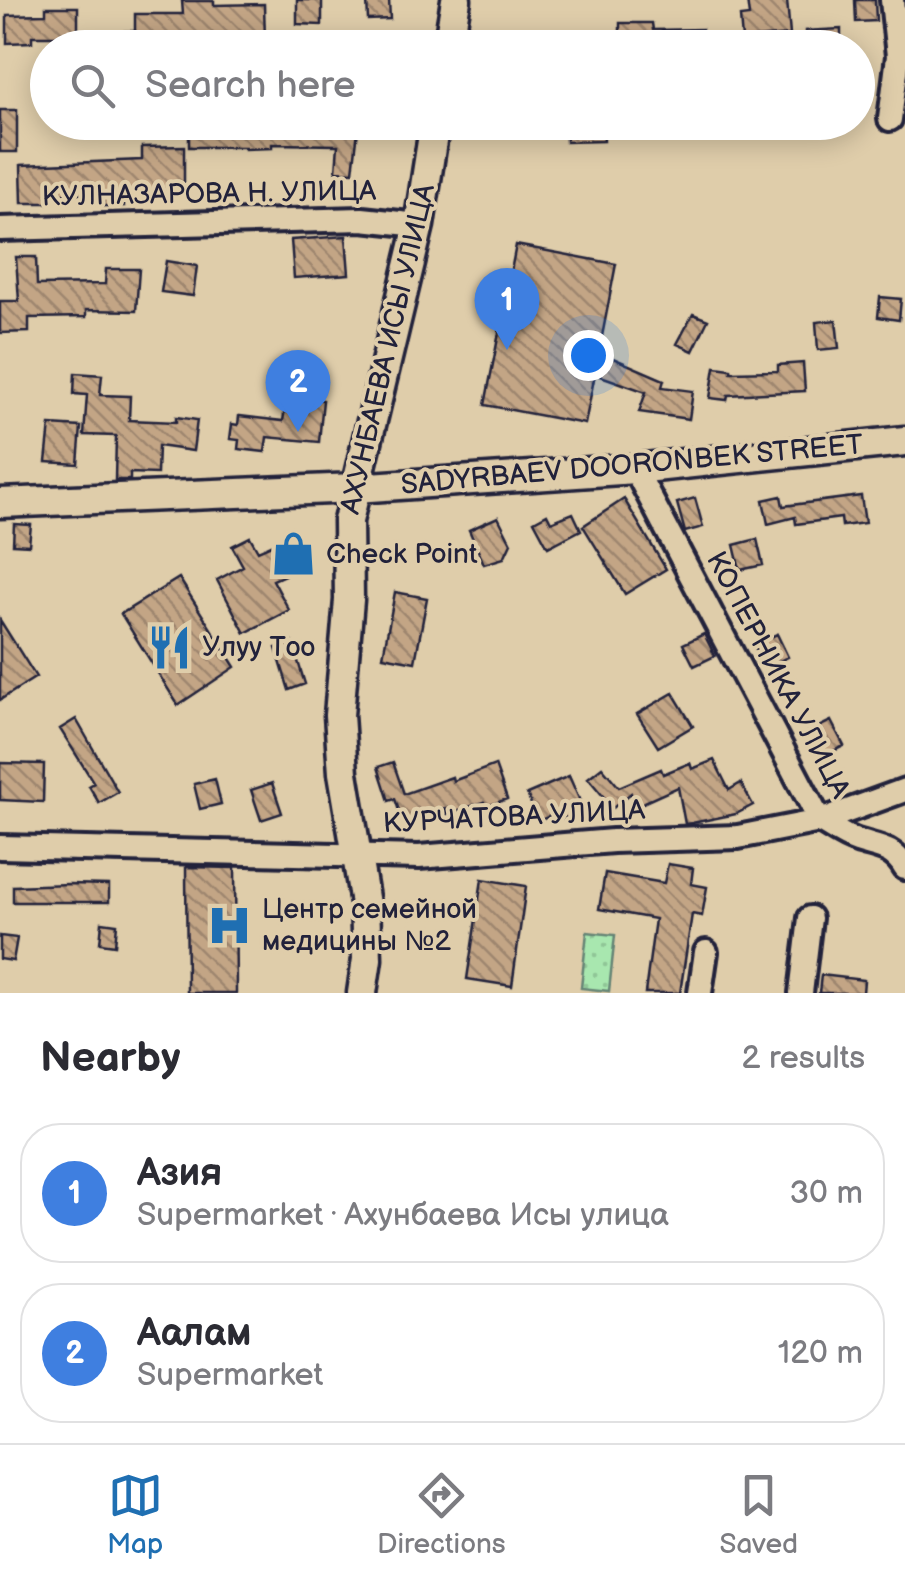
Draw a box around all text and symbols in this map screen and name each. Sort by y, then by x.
search box [30,30,875,140]
icon: search [65,58,120,113]
text: Search here [145,63,356,108]
street label: КУЛНАЗАРОВА Н. УЛИЦА [42,175,378,213]
street label: АХУНБАЕВА ИСЫ УЛИЦА [334,180,442,518]
pin: 1 [474,268,540,350]
your location [563,330,614,381]
pin: 2 [266,350,330,432]
street label: SADYRBAEV DOORONBEK STREET [400,428,865,502]
shop icon: Check Point [269,530,317,578]
place label: Check Point [326,538,478,571]
street label: КОПЕРНИКА УЛИЦА [699,546,857,805]
restaurant icon: Улуу Тоо [145,623,193,671]
place label: Улуу Тоо [202,631,315,664]
street label: КУРЧАТОВА УЛИЦА [382,794,647,840]
place label: Центр семейной медицины №2 [262,893,477,958]
hospital icon: Центр семейной медицины №2 [205,901,253,949]
text: Nearby [40,1033,180,1084]
text: 2 results [741,1039,865,1078]
text: Азия [137,1151,222,1196]
text: 1 [68,1174,81,1213]
text: 30 m [789,1174,863,1213]
text: Supermarket · Ахунбаева Исы улица [137,1196,669,1235]
text: Аалам [137,1311,252,1356]
text: 2 [65,1334,84,1373]
text: 120 m [778,1334,863,1373]
text: Supermarket [137,1356,323,1395]
tab: Map [107,1468,163,1561]
tab: Directions [377,1468,506,1561]
tab: Saved [720,1468,798,1561]

